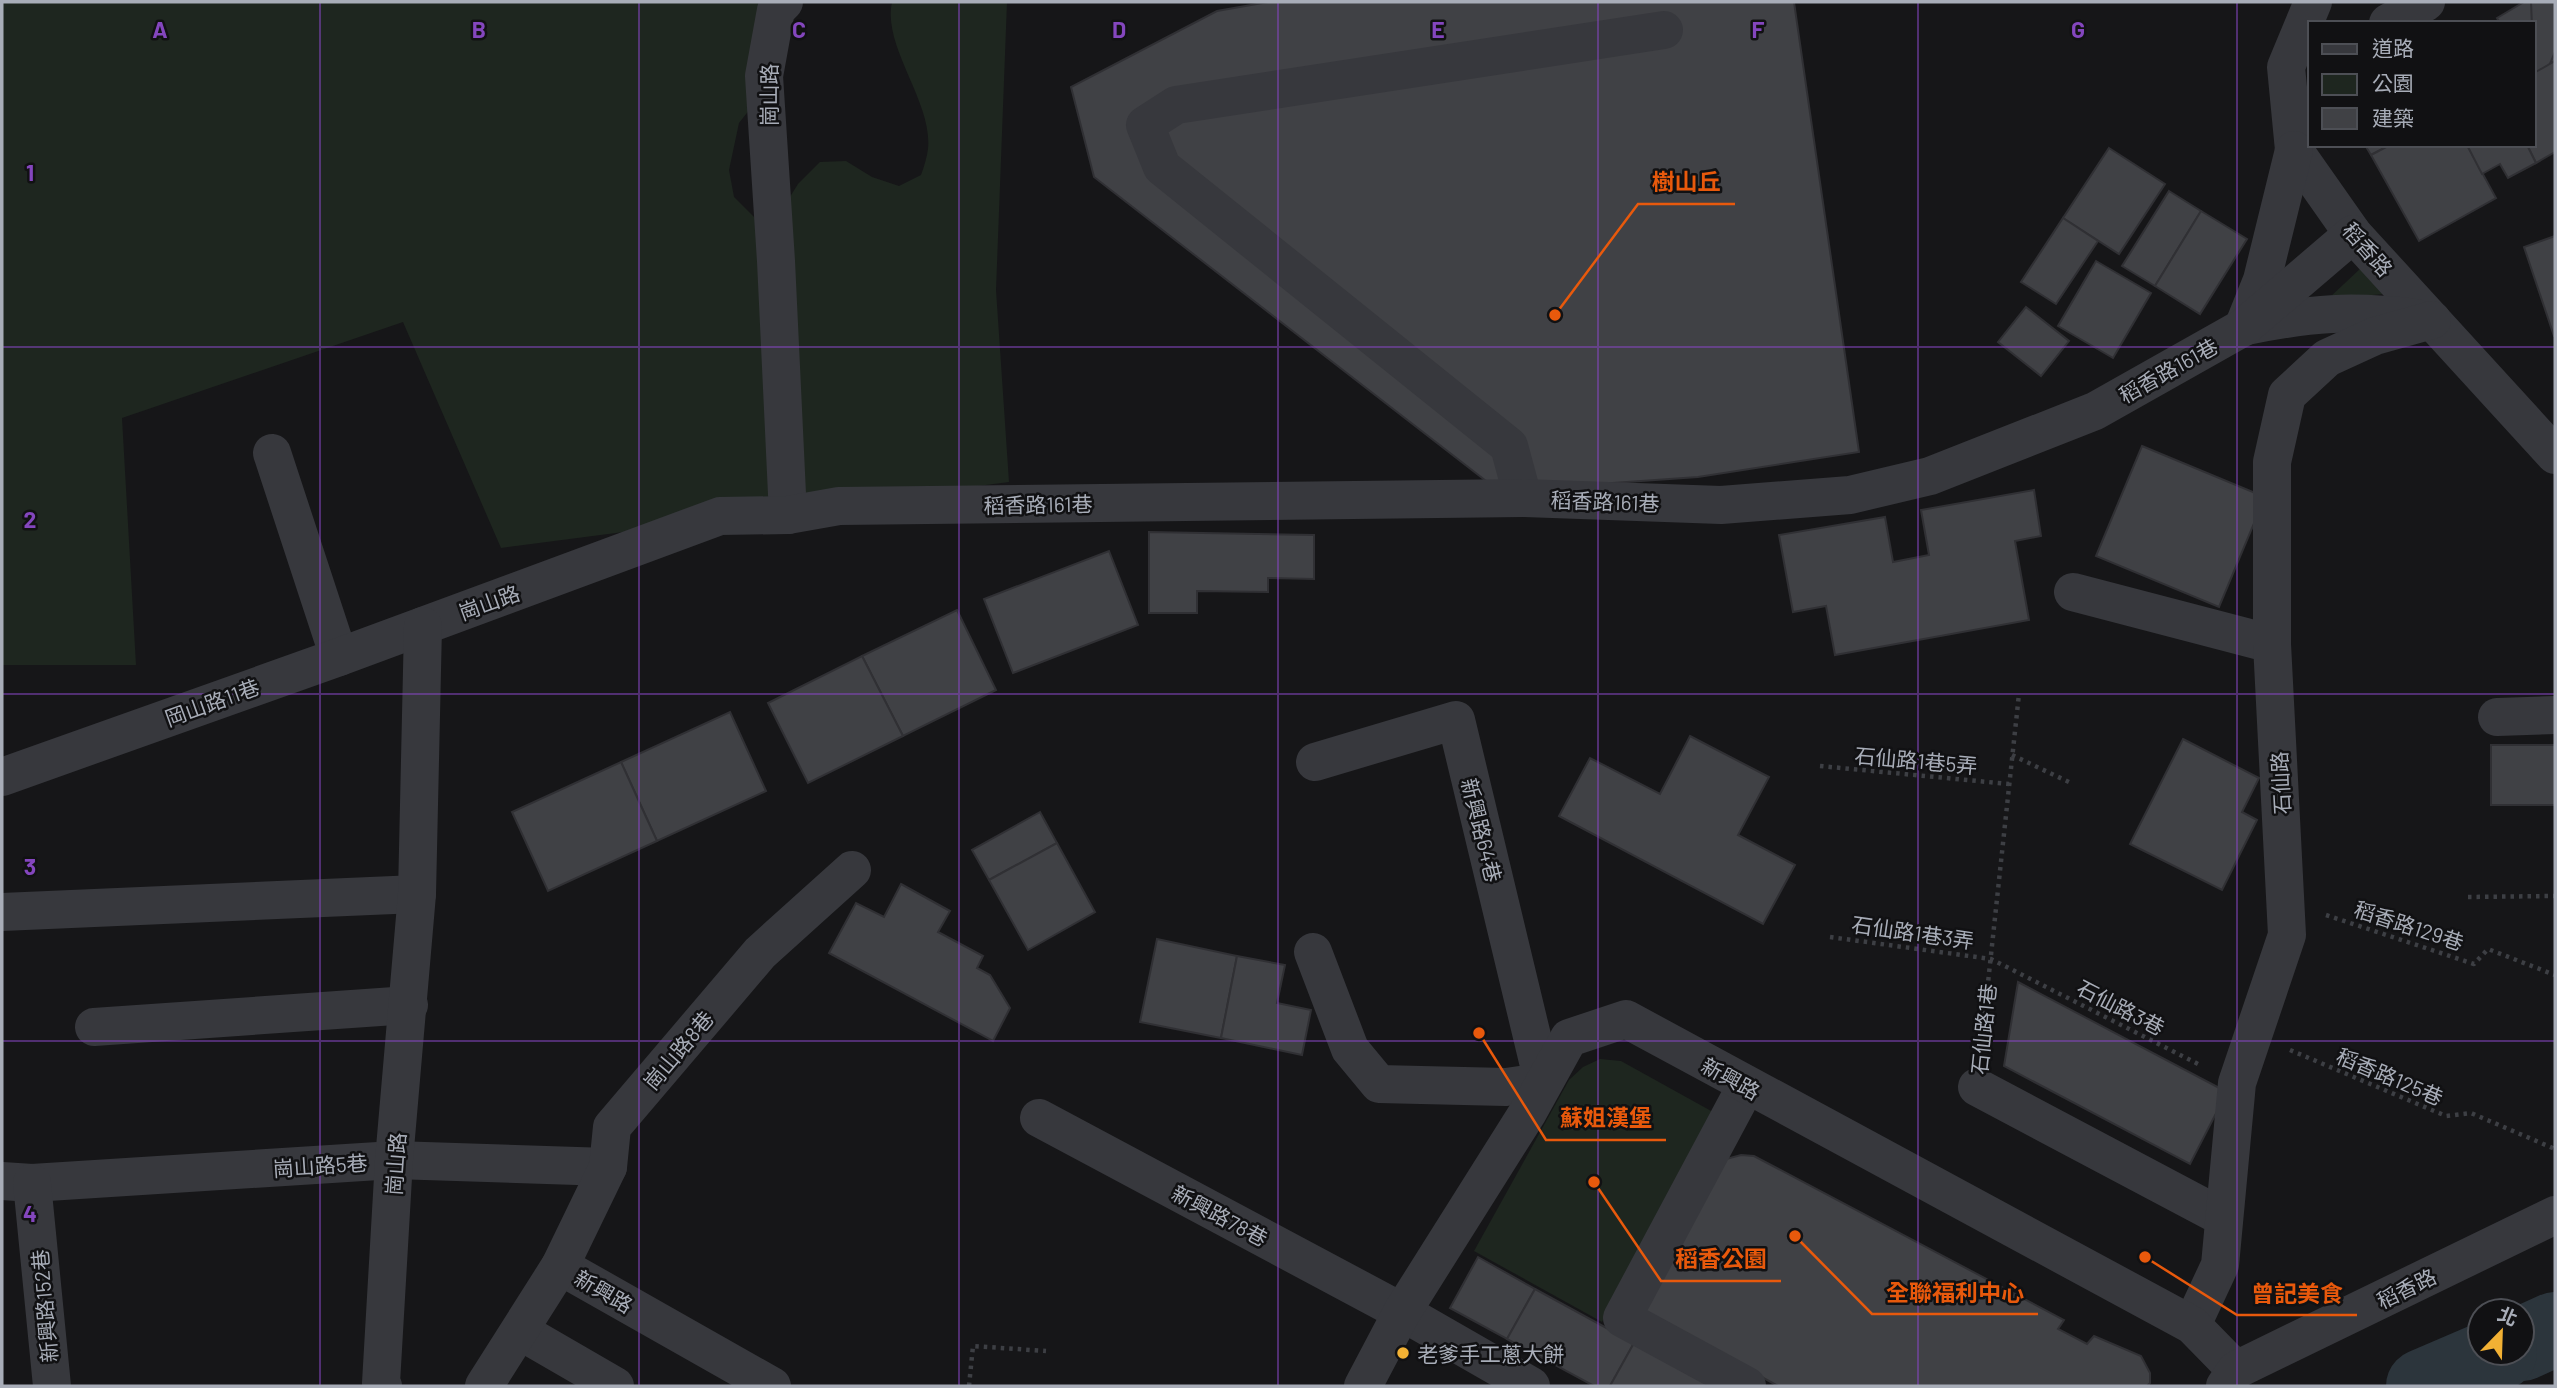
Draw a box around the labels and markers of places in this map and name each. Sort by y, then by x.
callout: 樹山丘 [1638,160,1735,204]
callout: 蘇姐漢堡 [1546,1096,1666,1140]
callout: 稻香公園 [1661,1237,1781,1281]
callout: 全聯福利中心 [1872,1270,2038,1314]
callout: 曾記美食 [2237,1271,2357,1315]
place label: 老爹手工蔥大餅 [1417,1341,1564,1366]
marker: 老爹手工蔥大餅 [1395,1345,1411,1361]

